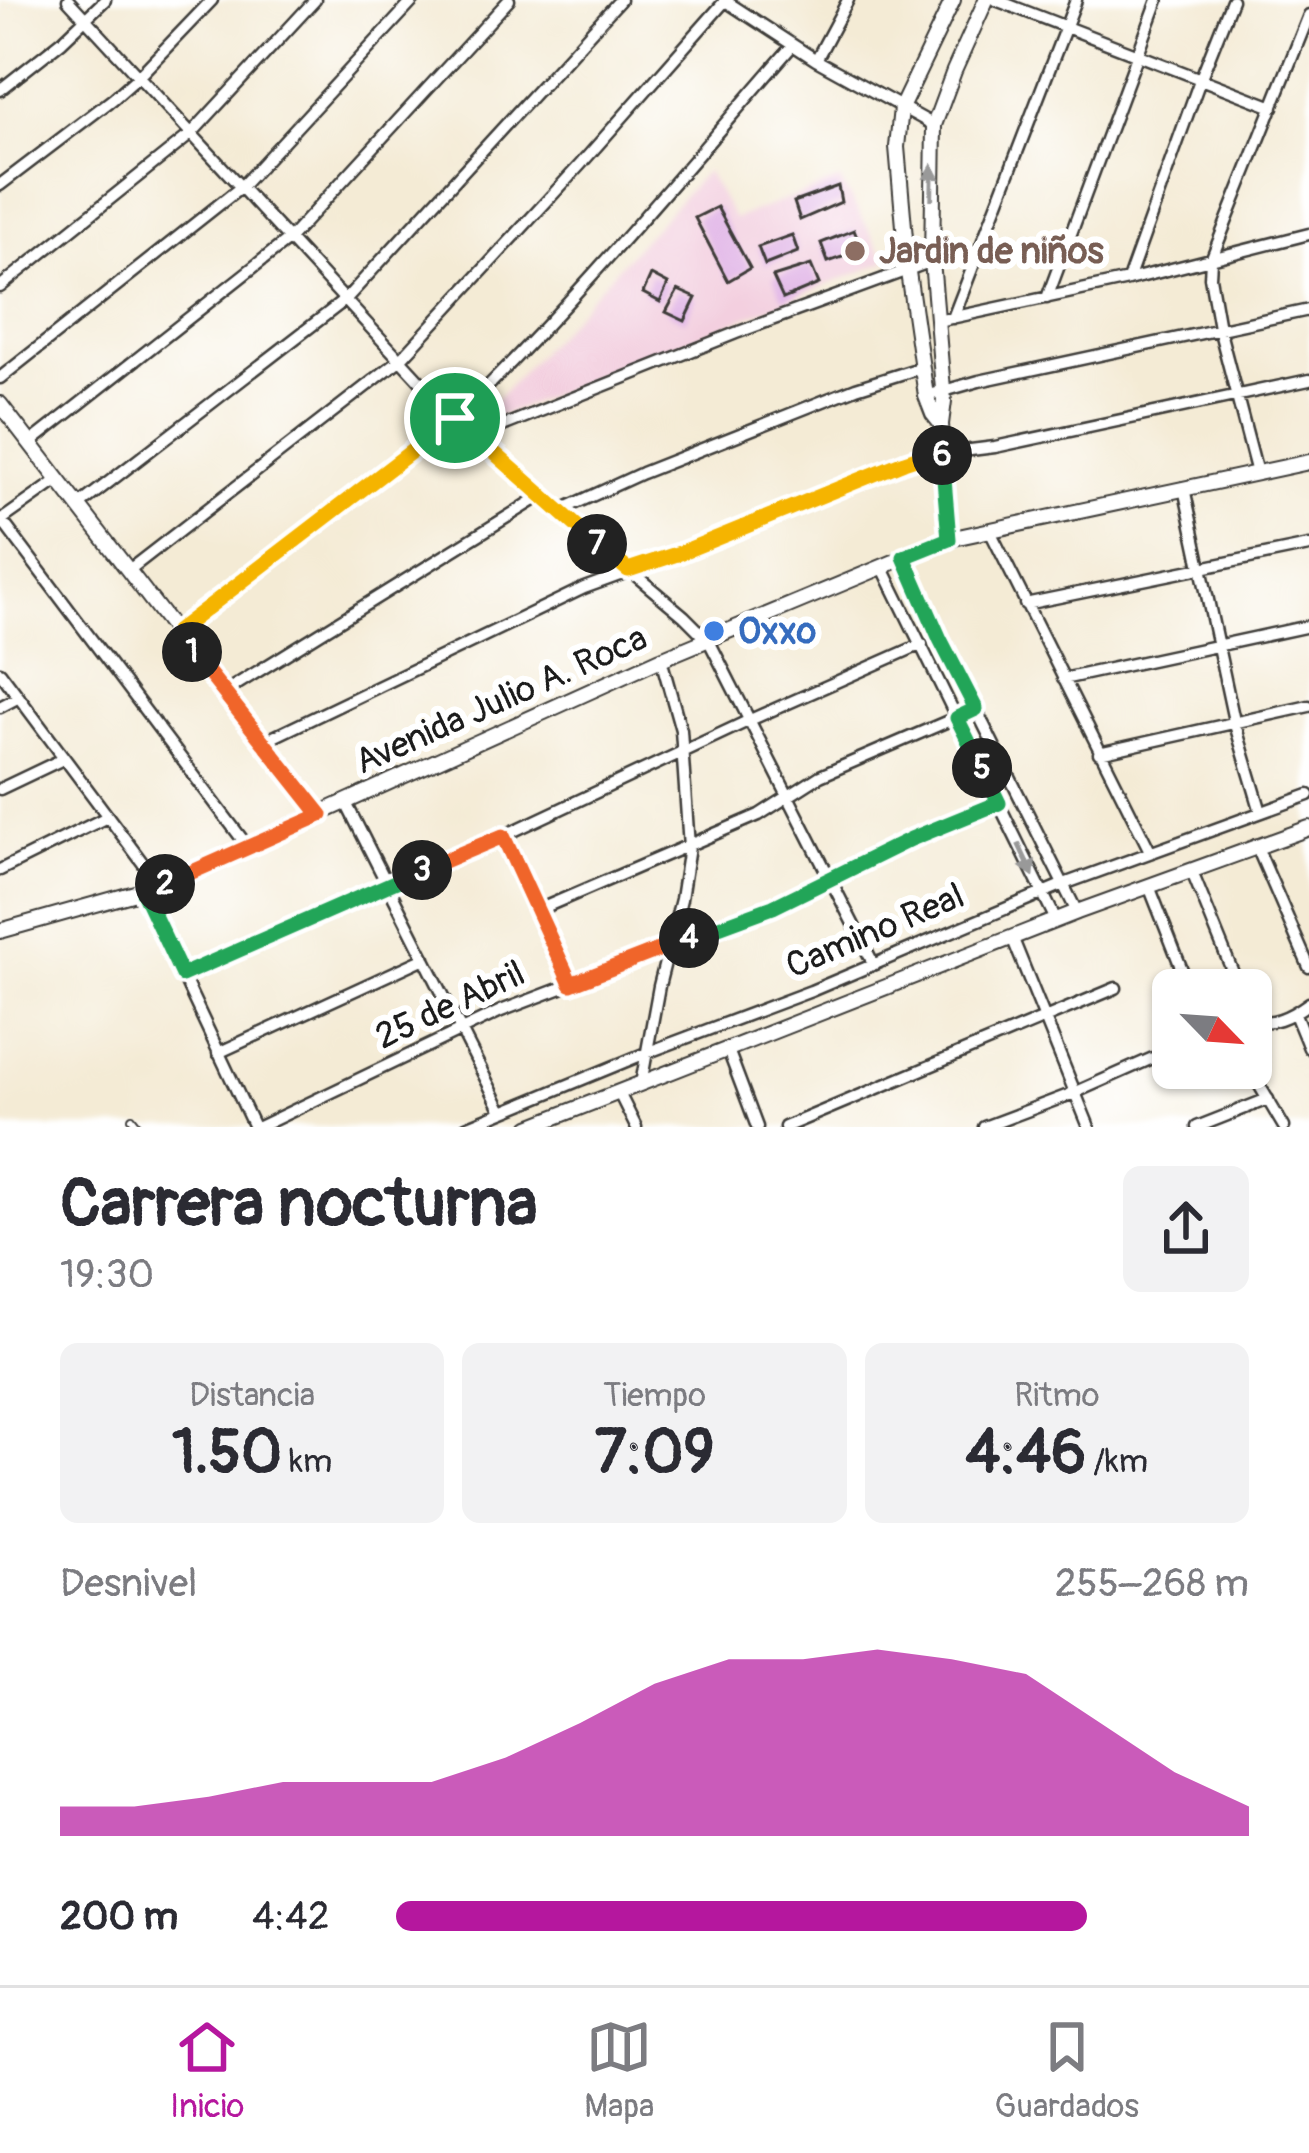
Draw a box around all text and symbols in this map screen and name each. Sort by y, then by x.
one-way arrow [922,162,941,200]
place label: Jardin de niños [879,229,1104,274]
marker: Jardin de niños [842,238,868,264]
pin [404,367,506,469]
icon: arrive [422,385,488,451]
pin: 6 [912,425,972,485]
text: 6 [932,434,952,475]
pin: 7 [567,514,627,574]
text: 7 [588,523,606,564]
place label: Oxxo [738,609,816,654]
street label: Avenida Julio A. Roca [348,615,654,785]
marker: Oxxo [701,618,727,644]
pin: 1 [162,622,222,682]
text: 1 [186,631,198,672]
pin: 5 [952,738,1012,798]
text: 5 [973,747,991,788]
pin: 3 [392,840,452,900]
one-way arrow [1016,843,1036,878]
text: 3 [413,849,431,890]
pin: 2 [135,854,195,914]
text: 2 [156,863,174,904]
street label: Camino Real [779,873,971,989]
pin: 4 [659,908,719,968]
text: 4 [679,917,699,958]
street label: 25 de Abril [368,951,532,1059]
north arrow [1152,969,1272,1089]
map controls [1152,969,1272,1089]
text: Carrera nocturna [60,1163,537,1246]
button: share [1123,1166,1249,1292]
text: 19:30 [60,1250,154,1299]
text: Distancia [189,1375,315,1416]
text: Tiempo [603,1375,706,1416]
text: Ritmo [1014,1375,1099,1416]
text: 1.50 [172,1416,282,1491]
text: 7:09 [595,1416,714,1491]
text: 4:46 [966,1416,1086,1491]
text: km [282,1441,332,1482]
text: /km [1086,1441,1148,1482]
text: Desnivel [60,1559,197,1608]
text: 255–268 m [1055,1559,1249,1608]
text: 200 m [60,1892,178,1941]
text: 4:42 [252,1892,329,1941]
tab: Inicio [170,2014,244,2127]
tab: Mapa [584,2014,654,2127]
tab: Guardados [994,2014,1139,2127]

